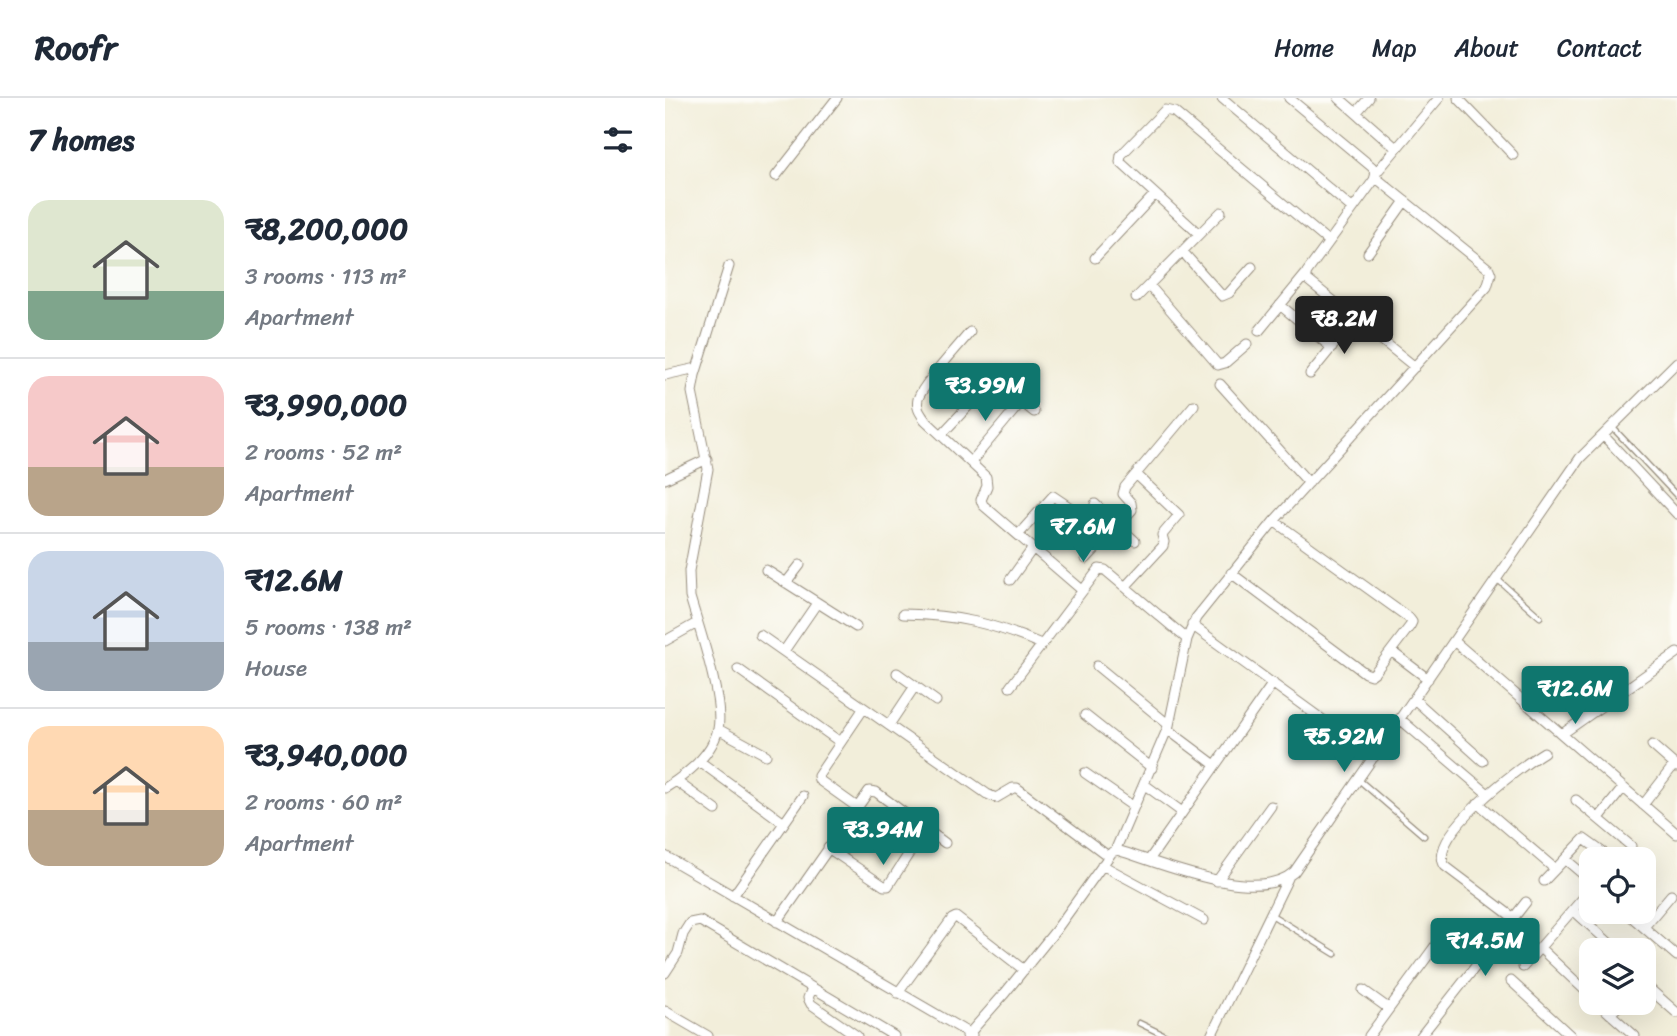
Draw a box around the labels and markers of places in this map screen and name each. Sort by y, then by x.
pin: ₹8.2M [1295,296,1393,356]
pin: ₹3.99M [928,364,1042,423]
pin: ₹7.6M [1034,504,1132,564]
pin: ₹12.6M [1518,666,1632,726]
pin: ₹5.92M [1287,714,1401,774]
pin: ₹3.94M [826,808,940,867]
pin: ₹14.5M [1428,918,1542,978]

